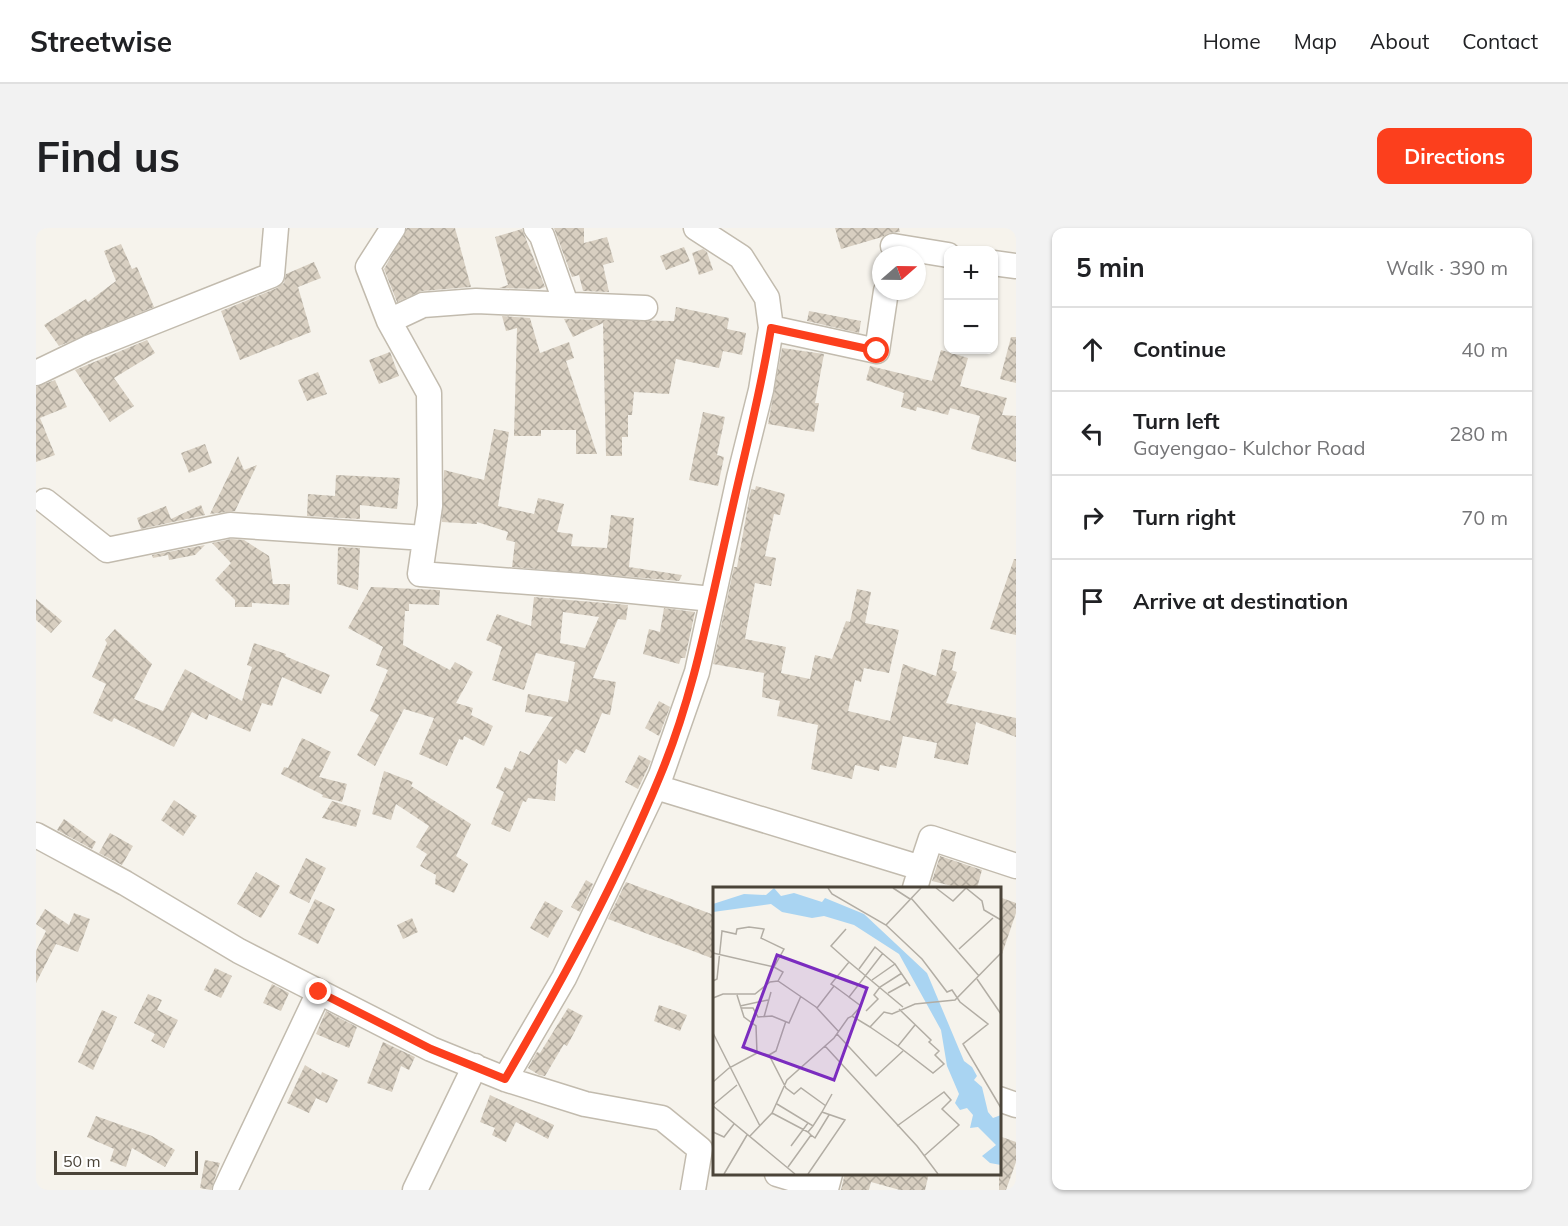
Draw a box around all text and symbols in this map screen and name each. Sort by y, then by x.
text: Streetwise [30,24,172,59]
text: Home [1203,28,1261,54]
text: Map [1294,28,1337,54]
text: About [1370,28,1429,54]
text: Contact [1462,28,1538,54]
button: Directions [1377,128,1532,184]
text: Find us [36,130,180,183]
north arrow [872,246,926,300]
map controls [944,246,998,354]
button: + [944,246,998,300]
text: 5 min [1076,251,1145,284]
text: Walk · 390 m [1386,255,1508,280]
button: − [944,300,998,354]
icon: ahead [1076,333,1109,366]
text: Continue [1133,335,1226,363]
route start [863,337,889,363]
text: 40 m [1461,337,1508,362]
text: Turn left [1133,407,1220,435]
icon: left [1076,417,1109,450]
text: 280 m [1449,421,1508,446]
text: Gayengao- Kulchor Road [1133,435,1366,460]
icon: right [1076,501,1109,534]
text: Turn right [1133,503,1236,531]
text: 70 m [1461,505,1508,530]
icon: arrive [1076,585,1109,618]
text: Arrive at destination [1133,587,1348,615]
inset map [713,887,1001,1175]
route end [305,978,331,1004]
scale bar [54,1148,198,1176]
text: 50 m [63,1151,100,1171]

